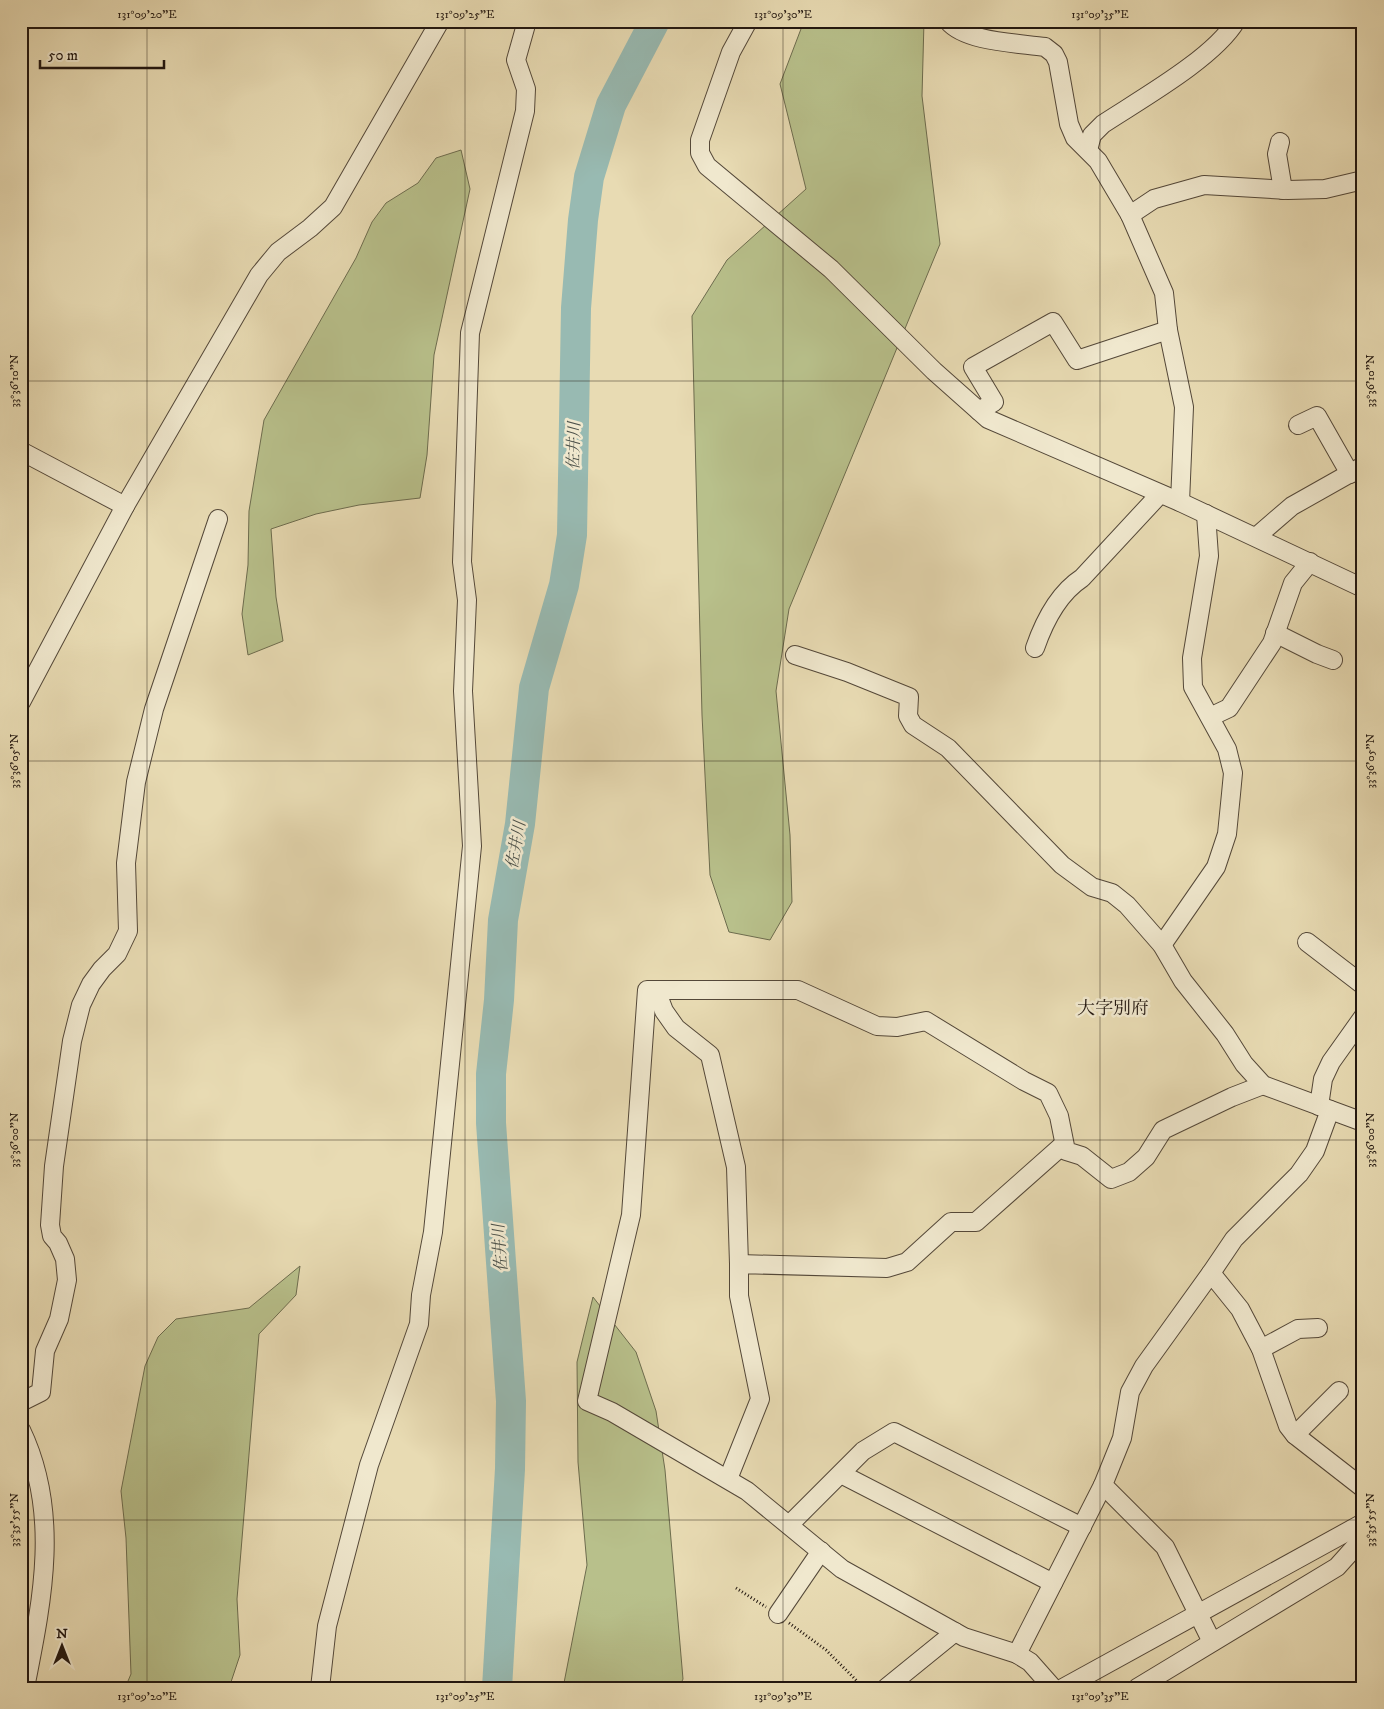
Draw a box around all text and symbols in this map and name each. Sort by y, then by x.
text: 131°09'20"E [117,7,177,22]
text: 131°09'25"E [436,7,495,22]
text: 131°09'30"E [754,7,813,22]
text: 131°09'35"E [1071,7,1129,22]
scale bar [40,38,164,70]
text: 50 m [48,46,78,65]
text: 33°36'10"N [7,354,22,408]
text: 33°36'10"N [1363,354,1378,408]
water label: 佐井川 [564,420,584,470]
text: 33°36'05"N [7,733,22,788]
text: 33°36'05"N [1363,733,1378,788]
water label: 佐井川 [502,818,530,870]
district label: 大字別府 [1077,998,1149,1020]
text: 33°36'00"N [7,1112,22,1168]
text: 33°36'00"N [1363,1112,1378,1168]
water label: 佐井川 [488,1221,512,1273]
text: 33°35'55"N [7,1493,22,1547]
text: 33°35'55"N [1363,1493,1378,1547]
north arrow [38,1622,88,1672]
text: N [56,1625,68,1643]
text: 131°09'20"E [117,1689,177,1704]
text: 131°09'25"E [436,1689,495,1704]
text: 131°09'30"E [754,1689,813,1704]
text: 131°09'35"E [1071,1689,1129,1704]

